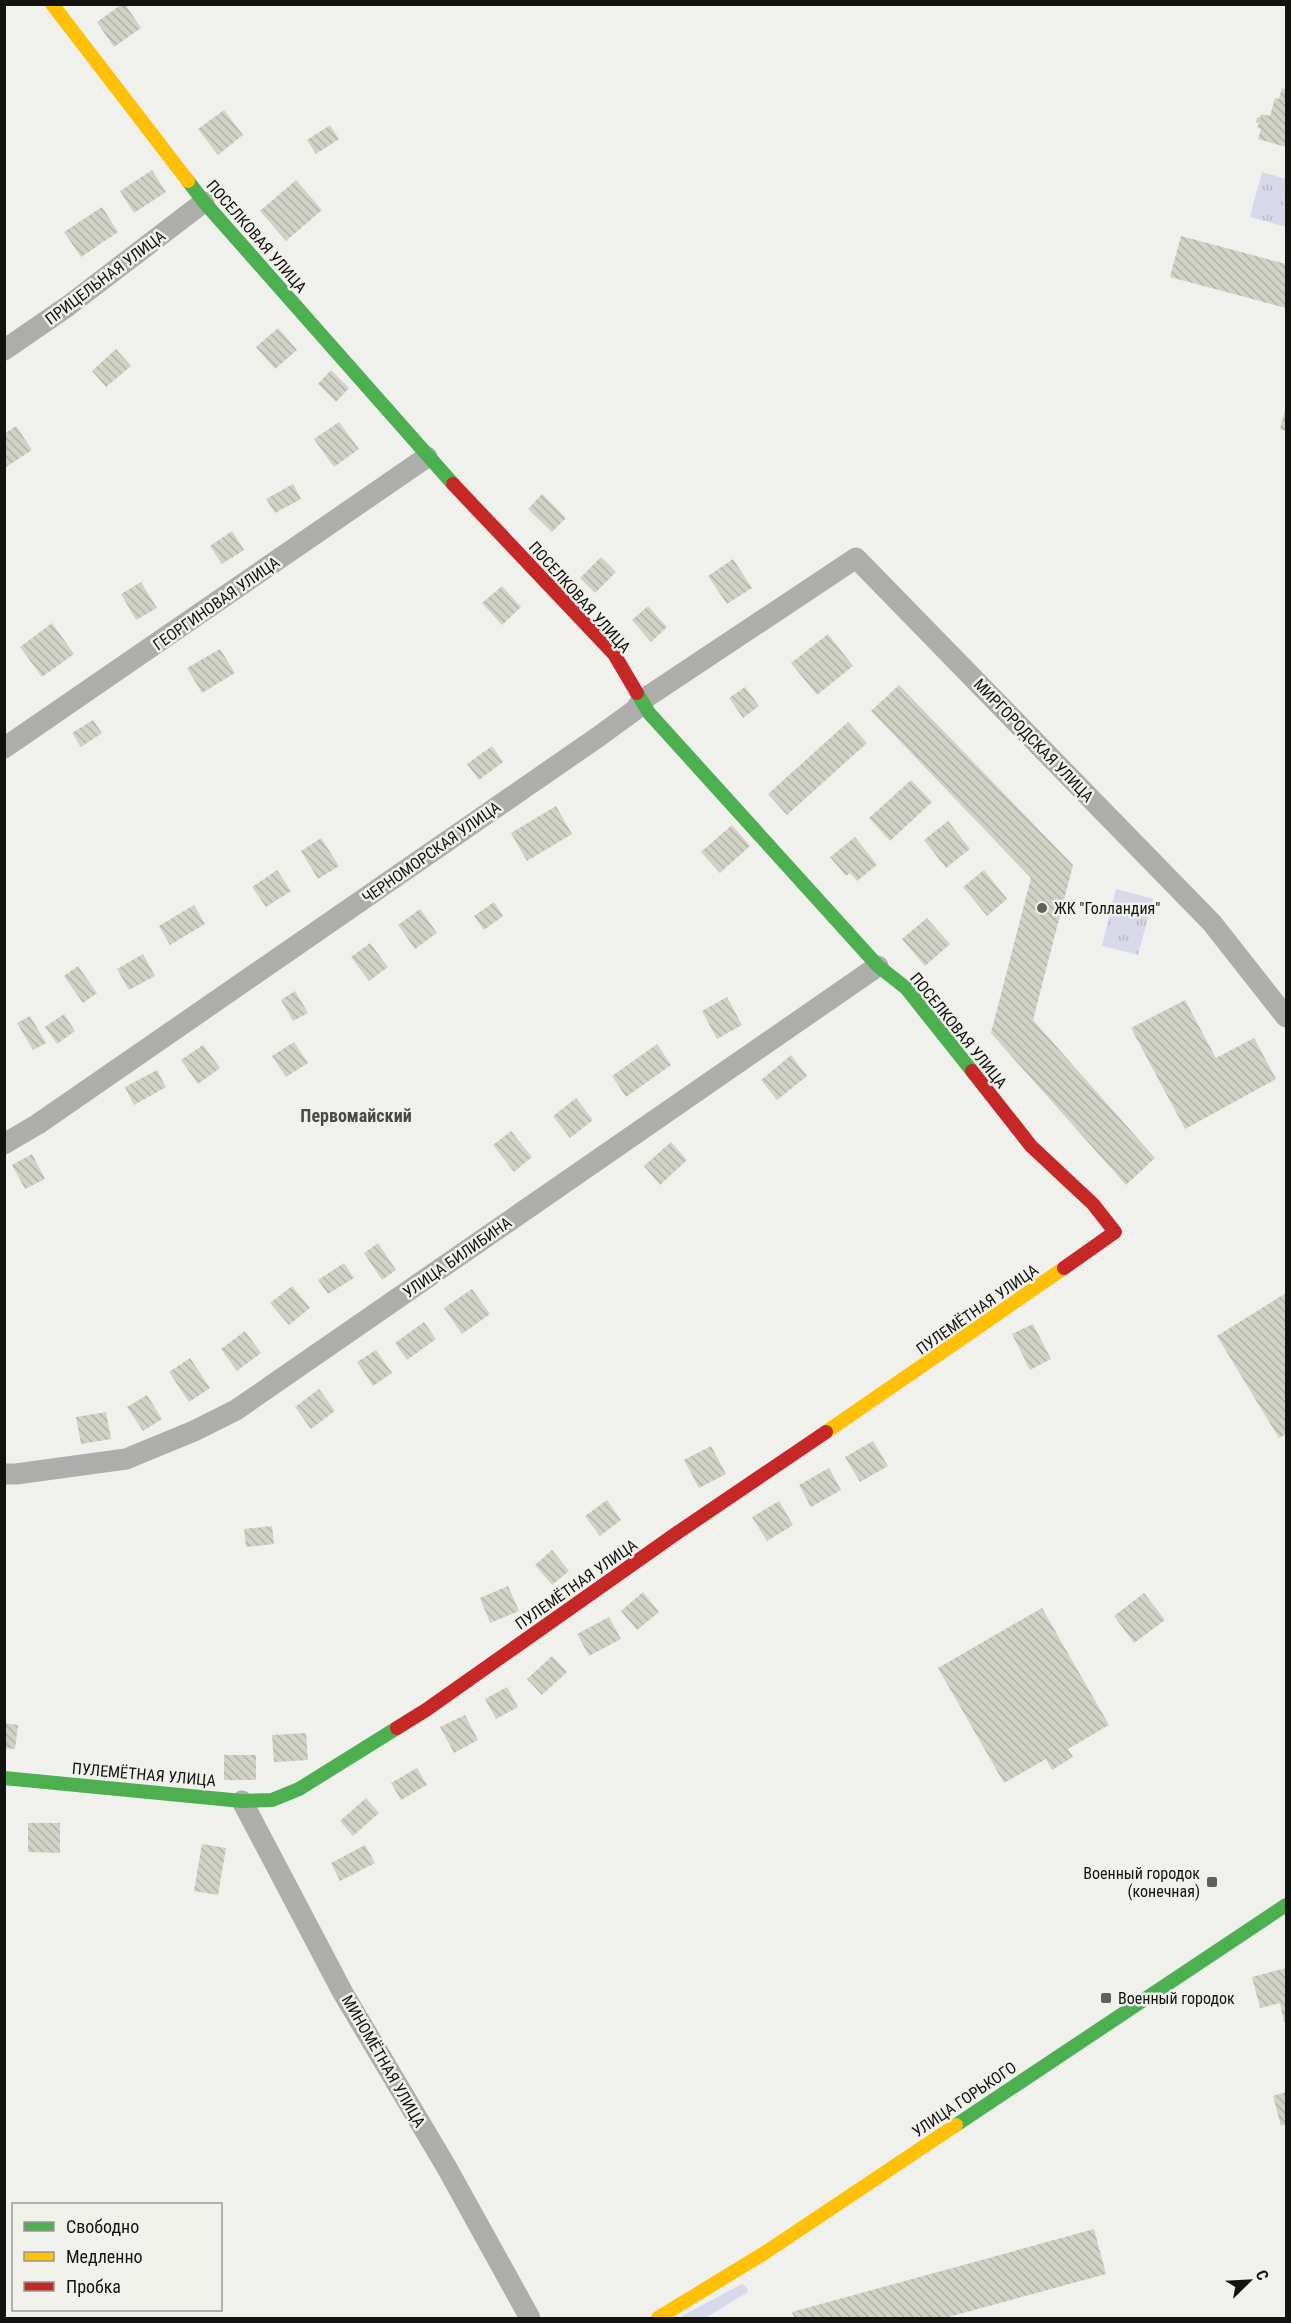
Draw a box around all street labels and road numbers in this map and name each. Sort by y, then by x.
street label: ПОСЕЛКОВАЯ УЛИЦА [203,176,311,297]
street label: ПРИЦЕЛЬНАЯ УЛИЦА [42,226,169,329]
street label: ПОСЕЛКОВАЯ УЛИЦА [525,538,635,657]
street label: ГЕОРГИНОВАЯ УЛИЦА [149,553,283,654]
street label: МИРГОРОДСКАЯ УЛИЦА [970,675,1097,806]
street label: ЧЕРНОМОРСКАЯ УЛИЦА [359,798,504,907]
street label: ПОСЕЛКОВАЯ УЛИЦА [906,969,1011,1092]
street label: УЛИЦА БИЛИБИНА [399,1213,515,1302]
street label: ПУЛЕМЁТНАЯ УЛИЦА [913,1260,1042,1359]
street label: ПУЛЕМЁТНАЯ УЛИЦА [512,1535,641,1634]
street label: ПУЛЕМЁТНАЯ УЛИЦА [71,1759,217,1790]
street label: МИНОМЁТНАЯ УЛИЦА [338,1992,429,2131]
street label: УЛИЦА ГОРЬКОГО [909,2058,1020,2141]

